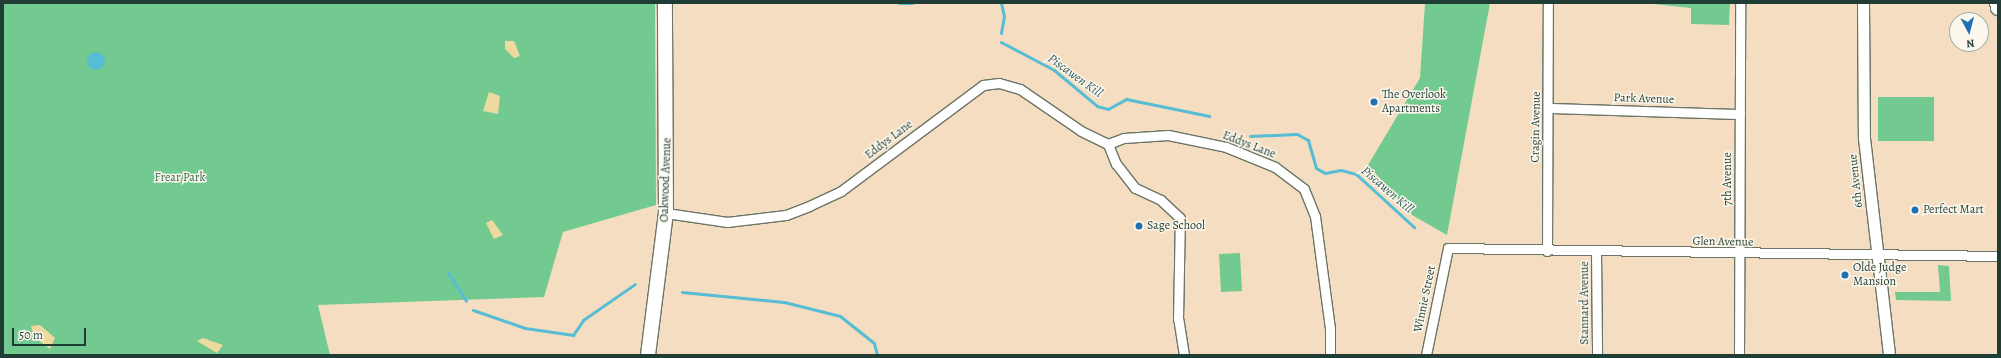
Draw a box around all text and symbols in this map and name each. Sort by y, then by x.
north arrow [1949,12,1989,52]
text: N [1966,35,1975,51]
water label: Piscawen Kill [1045,51,1105,101]
place label: The Overlook Apartments [1382,88,1446,116]
street label: Cragin Avenue [1528,91,1544,163]
street label: Park Avenue [1613,91,1675,107]
marker: The Overlook Apartments [1369,97,1379,107]
street label: Eddys Lane [862,117,916,163]
street label: Eddys Lane [1220,128,1278,162]
street label: Oakwood Avenue [657,137,675,223]
street label: 7th Avenue [1721,152,1735,206]
street label: 6th Avenue [1846,153,1866,209]
water label: Piscawen Kill [1358,163,1416,217]
park label: Frear Park [155,171,205,185]
place label: Perfect Mart [1923,203,1984,217]
marker: Perfect Mart [1910,205,1920,215]
place label: Sage School [1147,219,1205,233]
marker: Sage School [1134,221,1144,231]
street label: Glen Avenue [1692,234,1754,250]
street label: Stannard Avenue [1578,261,1592,345]
place label: Olde Judge Mansion [1853,261,1906,289]
street label: Winnie Street [1411,264,1439,334]
marker: Olde Judge Mansion [1840,270,1850,280]
scale bar [14,320,88,346]
text: 50 m [19,327,43,343]

